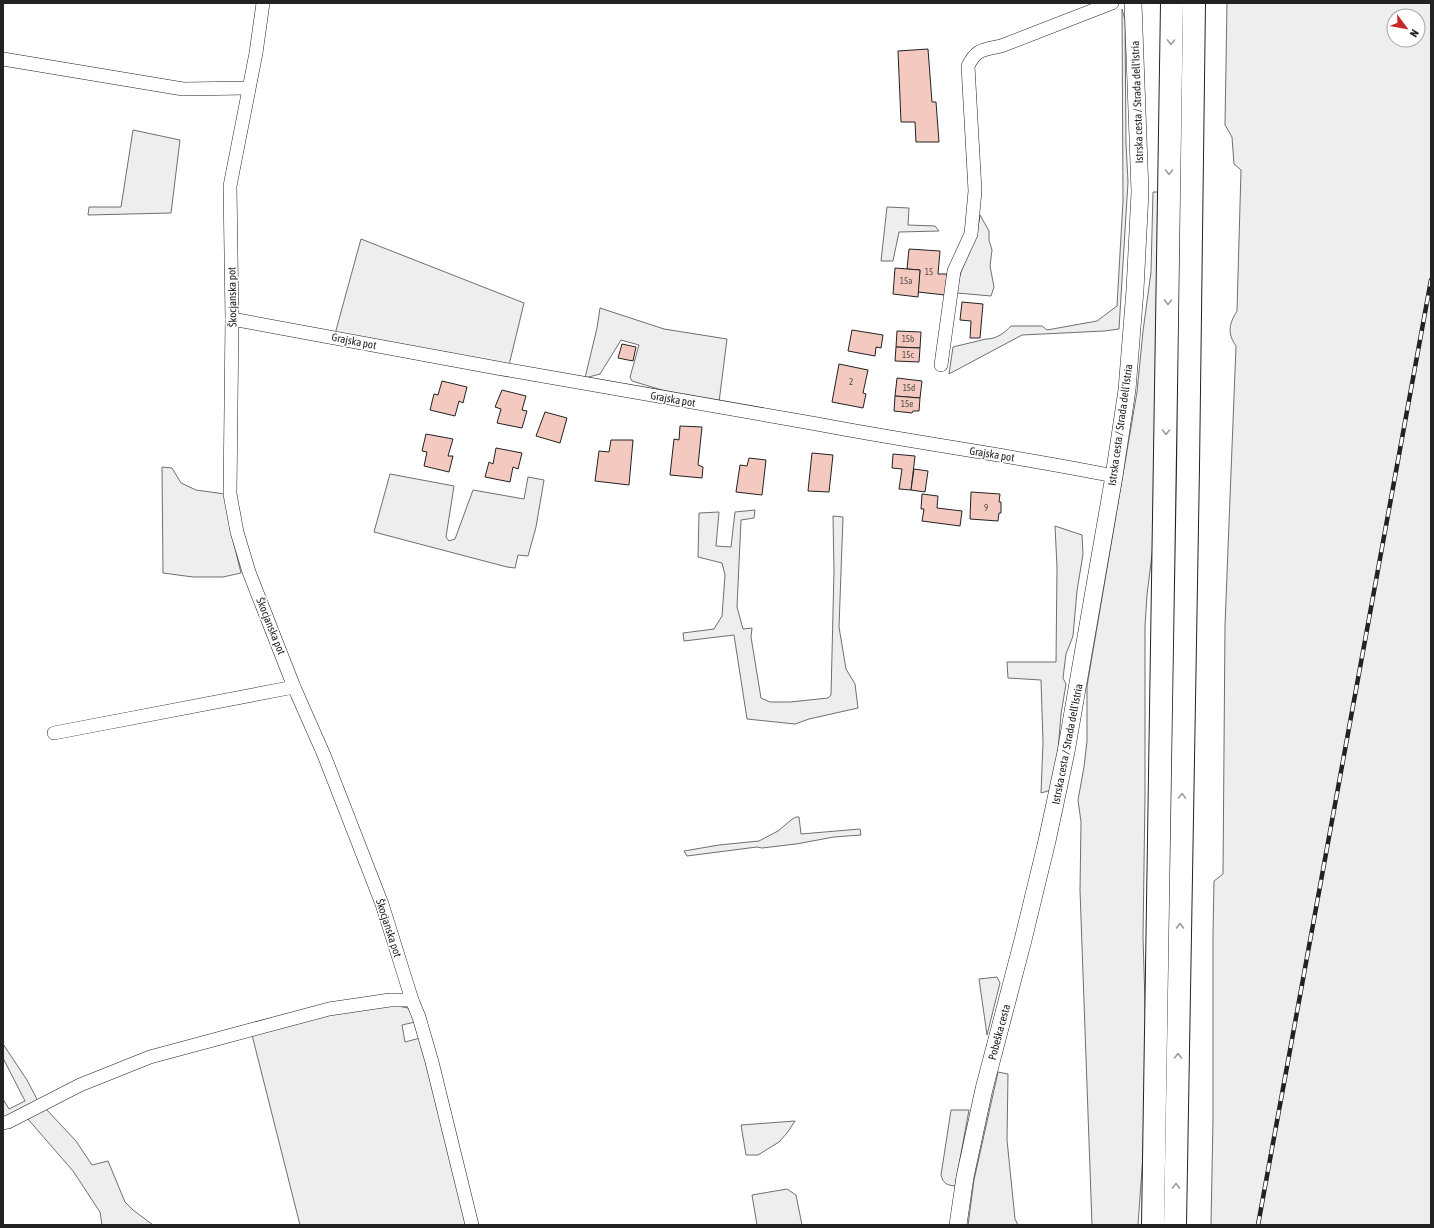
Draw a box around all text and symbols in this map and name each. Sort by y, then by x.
north arrow [1386,8,1426,48]
text: N [1408,27,1421,39]
one-way arrow [1167,39,1175,45]
street label: Istrska cesta / Strada dell'Istria [1129,40,1145,164]
one-way arrow [1165,169,1174,175]
street label: Škocjanska pot [225,267,239,327]
house number: 15 [925,267,933,277]
house number: 15a [900,276,912,286]
one-way arrow [1164,299,1172,305]
street label: Grajska pot [331,331,377,351]
house number: 15b [902,334,914,344]
house number: 15c [902,350,915,360]
street label: Istrska cesta / Strada dell'Istria [1106,363,1134,487]
house number: 2 [849,377,853,387]
house number: 15d [903,383,915,393]
street label: Grajska pot [650,389,696,409]
house number: 15e [901,399,913,409]
one-way arrow [1162,429,1170,435]
street label: Grajska pot [969,445,1015,463]
house number: 9 [984,503,988,513]
street label: Škocjanska pot [254,596,288,656]
street label: Istrska cesta / Strada dell'Istria [1049,683,1085,805]
one-way arrow [1178,793,1187,799]
street label: Škocjanska pot [374,897,404,959]
one-way arrow [1176,923,1184,929]
street label: Pobeška cesta [986,1003,1012,1061]
one-way arrow [1174,1053,1182,1059]
one-way arrow [1172,1183,1180,1189]

